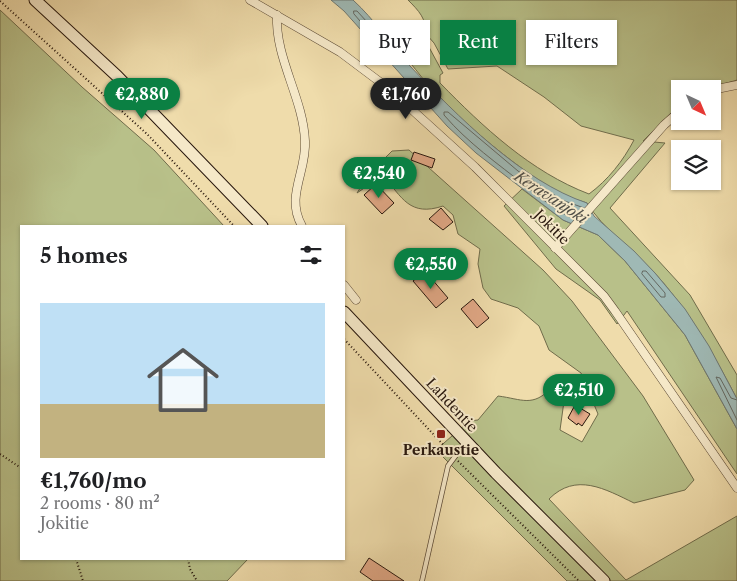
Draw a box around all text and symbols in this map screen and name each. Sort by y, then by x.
chip: Buy [360,20,430,65]
chip: Rent [440,20,516,65]
chip: Filters [526,20,617,65]
pin: €2,880 [101,78,183,120]
pin: €1,760 [365,78,447,120]
north arrow [671,80,721,130]
map controls [671,80,721,190]
text: €2,880 [115,84,169,104]
text: €1,760 [381,84,431,104]
button: layers [671,140,721,190]
pin: €2,540 [338,156,420,199]
text: €2,540 [353,163,405,183]
water label: Keravanjoki [510,166,592,228]
street label: Jokitie [529,204,574,249]
icon: filters [297,241,325,269]
text: 5 homes [40,243,128,268]
pin: €2,550 [390,248,472,290]
text: €2,550 [405,254,457,274]
icon: home [138,335,228,425]
street label: Lahdentie [422,374,482,436]
pin: €2,510 [538,374,620,416]
text: €2,510 [554,380,604,400]
marker: Perkaustie [435,428,447,440]
place label: Perkaustie [403,441,479,459]
text: €1,760/mo [40,468,146,493]
text: 2 rooms · 80 m² [40,493,160,513]
text: Jokitie [40,513,89,533]

